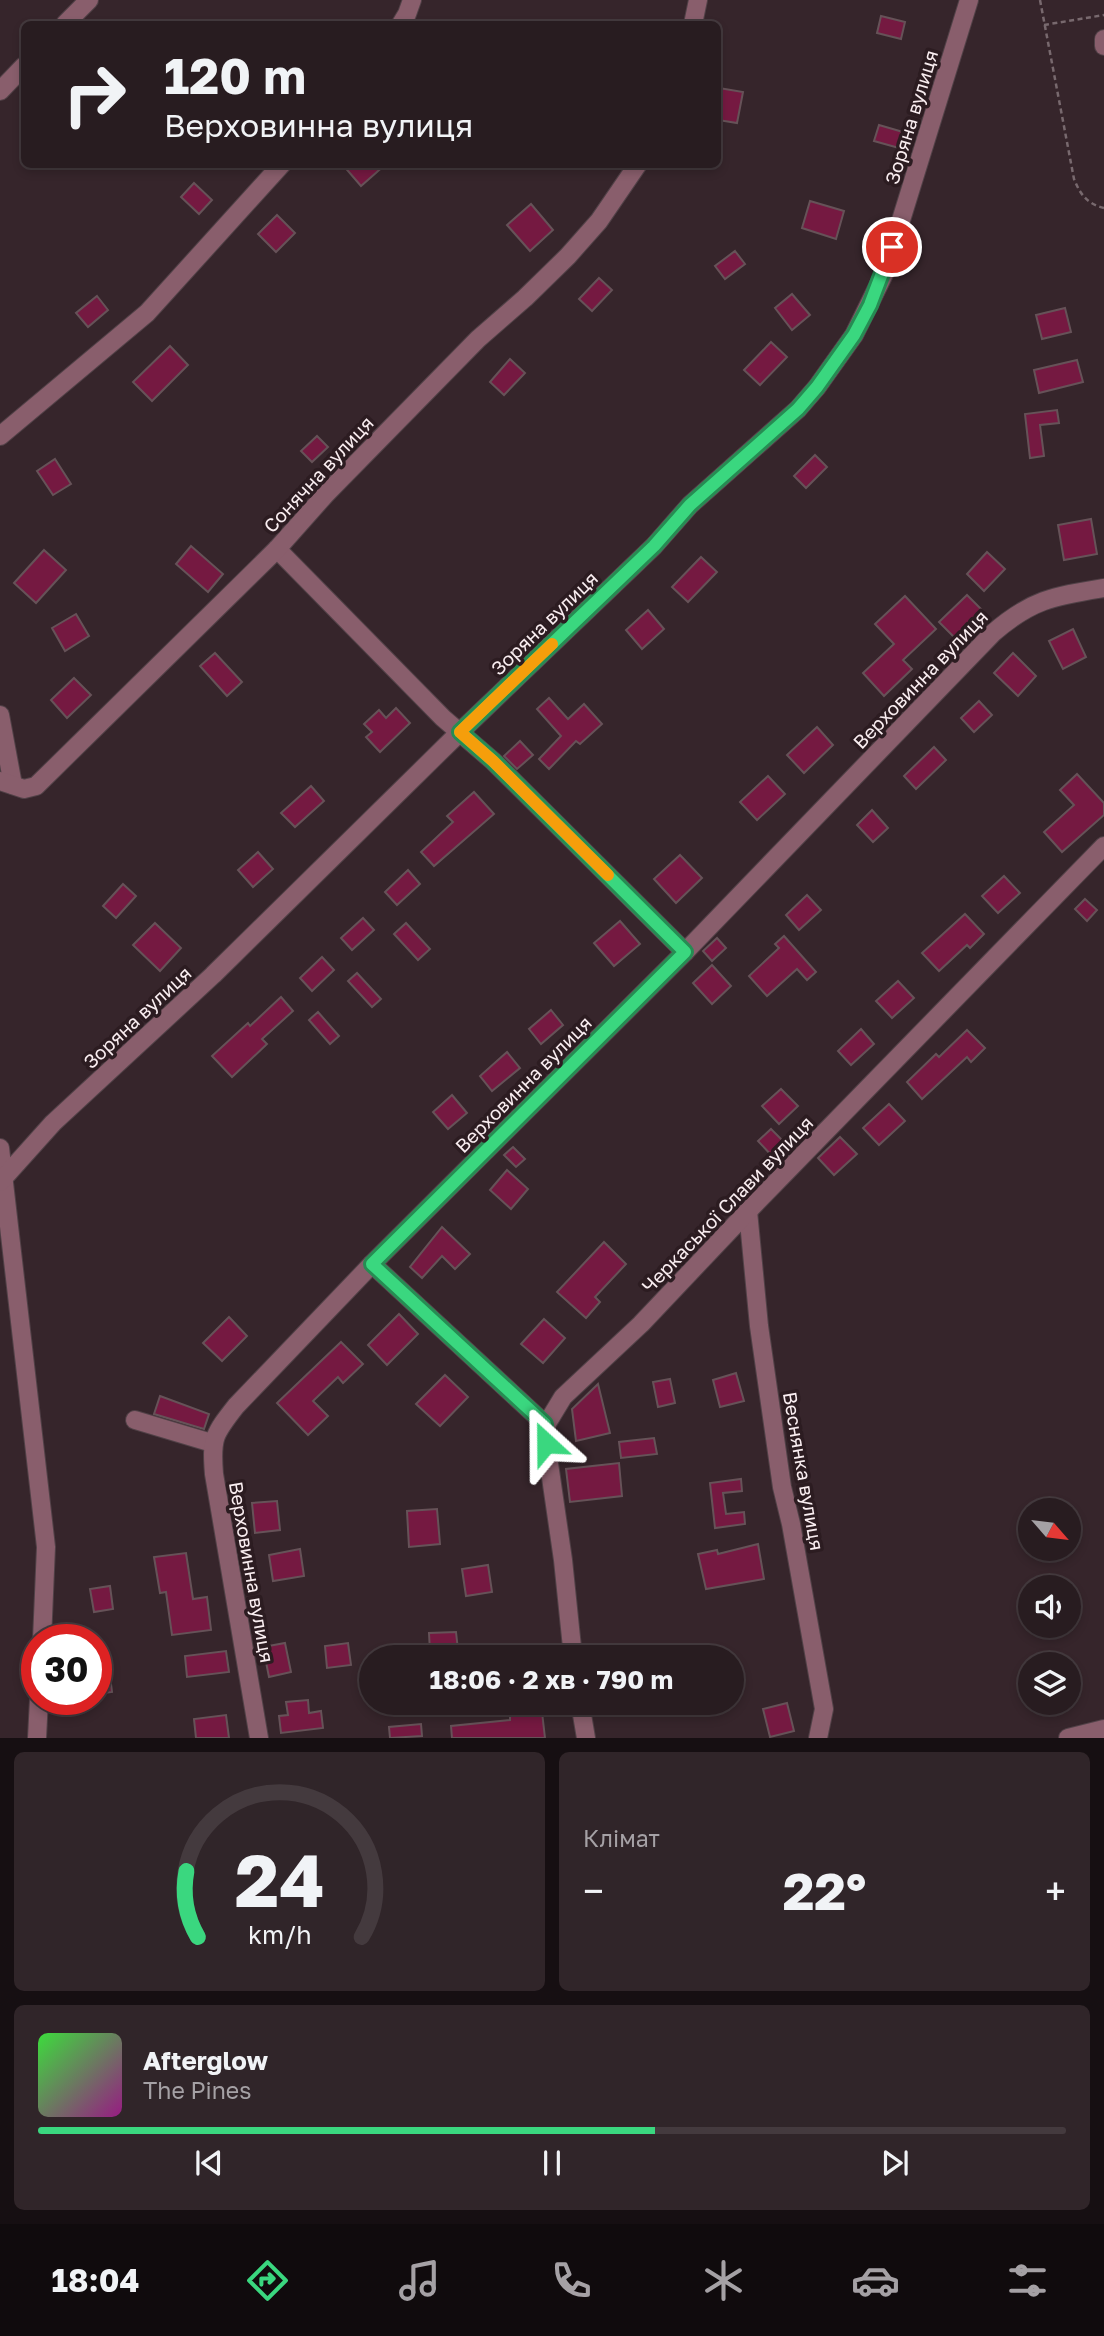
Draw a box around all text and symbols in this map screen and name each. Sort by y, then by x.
text: 120 m [164,46,306,105]
street label: Зоряна вулиця [880,47,942,187]
icon: right [49,49,140,140]
text: Верховинна вулиця [164,106,473,144]
pin [862,217,922,277]
icon: arrive [873,228,911,266]
street label: Сонячна вулиця [258,411,378,537]
street label: Зоряна вулиця [486,566,602,680]
street label: Верховинна вулиця [848,605,992,753]
street label: Зоряна вулиця [78,961,196,1073]
street label: Верховинна вулиця [450,1011,596,1157]
street label: Черкаської Слави вулиця [637,1111,817,1297]
street label: Веснянка вулиця [779,1390,829,1552]
position arrow [509,1406,583,1480]
street label: Верховинна вулиця [225,1480,279,1664]
north arrow [1018,1498,1082,1561]
map controls [1018,1498,1081,1715]
button: sound [1018,1575,1081,1638]
speed limit sign: 30 [21,1624,112,1715]
button: layers [1018,1652,1081,1715]
text: 18:06 · 2 хв · 790 m [430,1664,673,1695]
text: Клімат [583,1824,660,1852]
text: 24 [235,1837,324,1924]
text: 22° [783,1859,866,1921]
text: − [583,1868,604,1913]
text: + [1045,1868,1066,1913]
text: km/h [248,1919,311,1950]
text: Afterglow [143,2045,268,2076]
text: The Pines [143,2076,251,2104]
icon: previous [190,2144,228,2182]
icon: pause [533,2144,571,2182]
icon: next [876,2144,914,2182]
icon: directions [243,2256,292,2305]
icon: music [395,2256,444,2305]
icon: phone [547,2256,596,2305]
icon: climate [699,2256,748,2305]
icon: car [851,2256,900,2305]
icon: filters [1003,2256,1052,2305]
text: 18:04 [52,2261,140,2299]

